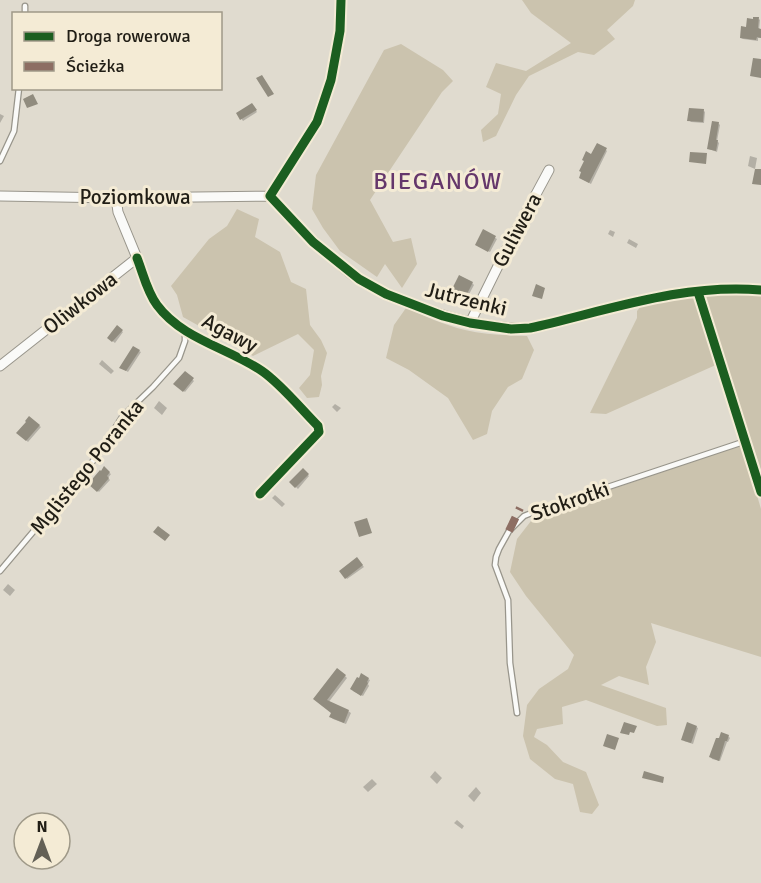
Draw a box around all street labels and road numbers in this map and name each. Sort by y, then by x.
street label: Poziomkowa [79,184,191,210]
street label: Guliwera [487,189,547,271]
street label: Oliwkowa [38,266,122,340]
street label: Jutrzenki [422,276,510,322]
street label: Agawy [198,308,262,358]
street label: Mglistego Poranka [25,394,149,540]
street label: Stokrotki [527,475,613,527]

